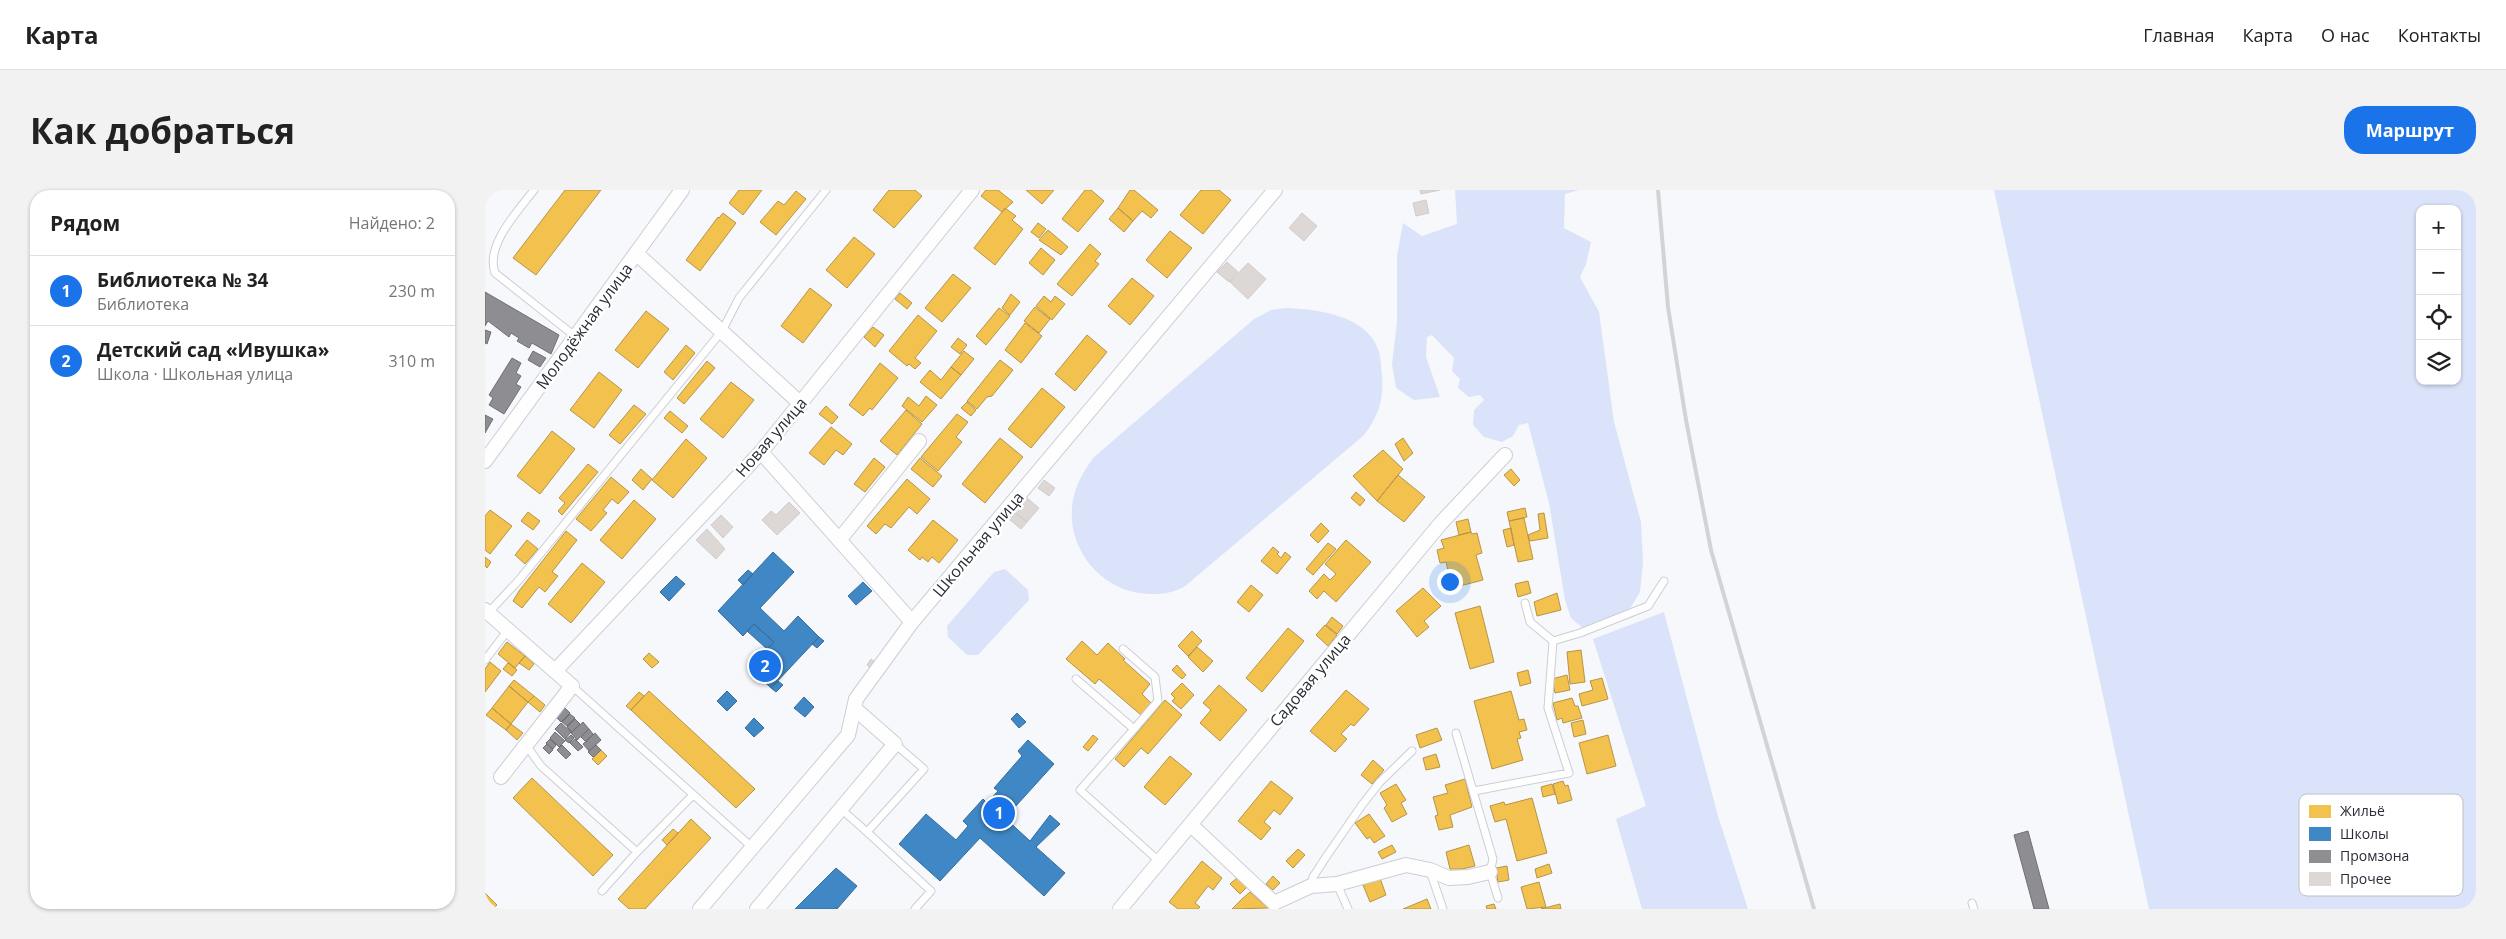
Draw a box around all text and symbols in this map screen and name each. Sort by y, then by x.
text: Карта [25,18,99,51]
text: Главная [2143,23,2215,47]
text: Карта [2243,23,2293,47]
text: О нас [2321,23,2370,47]
text: Контакты [2398,23,2481,47]
button: Маршрут [2344,106,2476,154]
text: Как добраться [30,107,295,154]
map controls [2416,205,2461,385]
button: + [2416,205,2461,250]
text: Рядом [50,209,120,237]
text: Найдено: 2 [349,212,435,234]
button: − [2416,250,2461,295]
street label: Молодёжная улица [531,258,637,394]
text: Библиотека № 34 [97,267,268,293]
text: 1 [61,280,71,302]
text: 230 m [389,280,435,302]
text: Библиотека [97,293,189,315]
button: locate [2416,295,2461,340]
text: Детский сад «Ивушка» [97,337,329,363]
button: layers [2416,340,2461,385]
text: 2 [61,350,71,372]
text: 310 m [389,350,435,372]
text: Школа · Школьная улица [97,363,293,385]
street label: Новая улица [730,393,812,481]
street label: Школьная улица [927,487,1029,601]
your location [1437,569,1463,595]
street label: Садовая улица [1265,629,1355,731]
pin: 2 [749,647,781,685]
pin: 1 [983,794,1015,832]
legend [2299,794,2463,896]
text: Жильё [2340,801,2385,820]
text: Школы [2340,824,2389,843]
text: Промзона [2340,846,2409,865]
text: Прочее [2340,869,2392,888]

